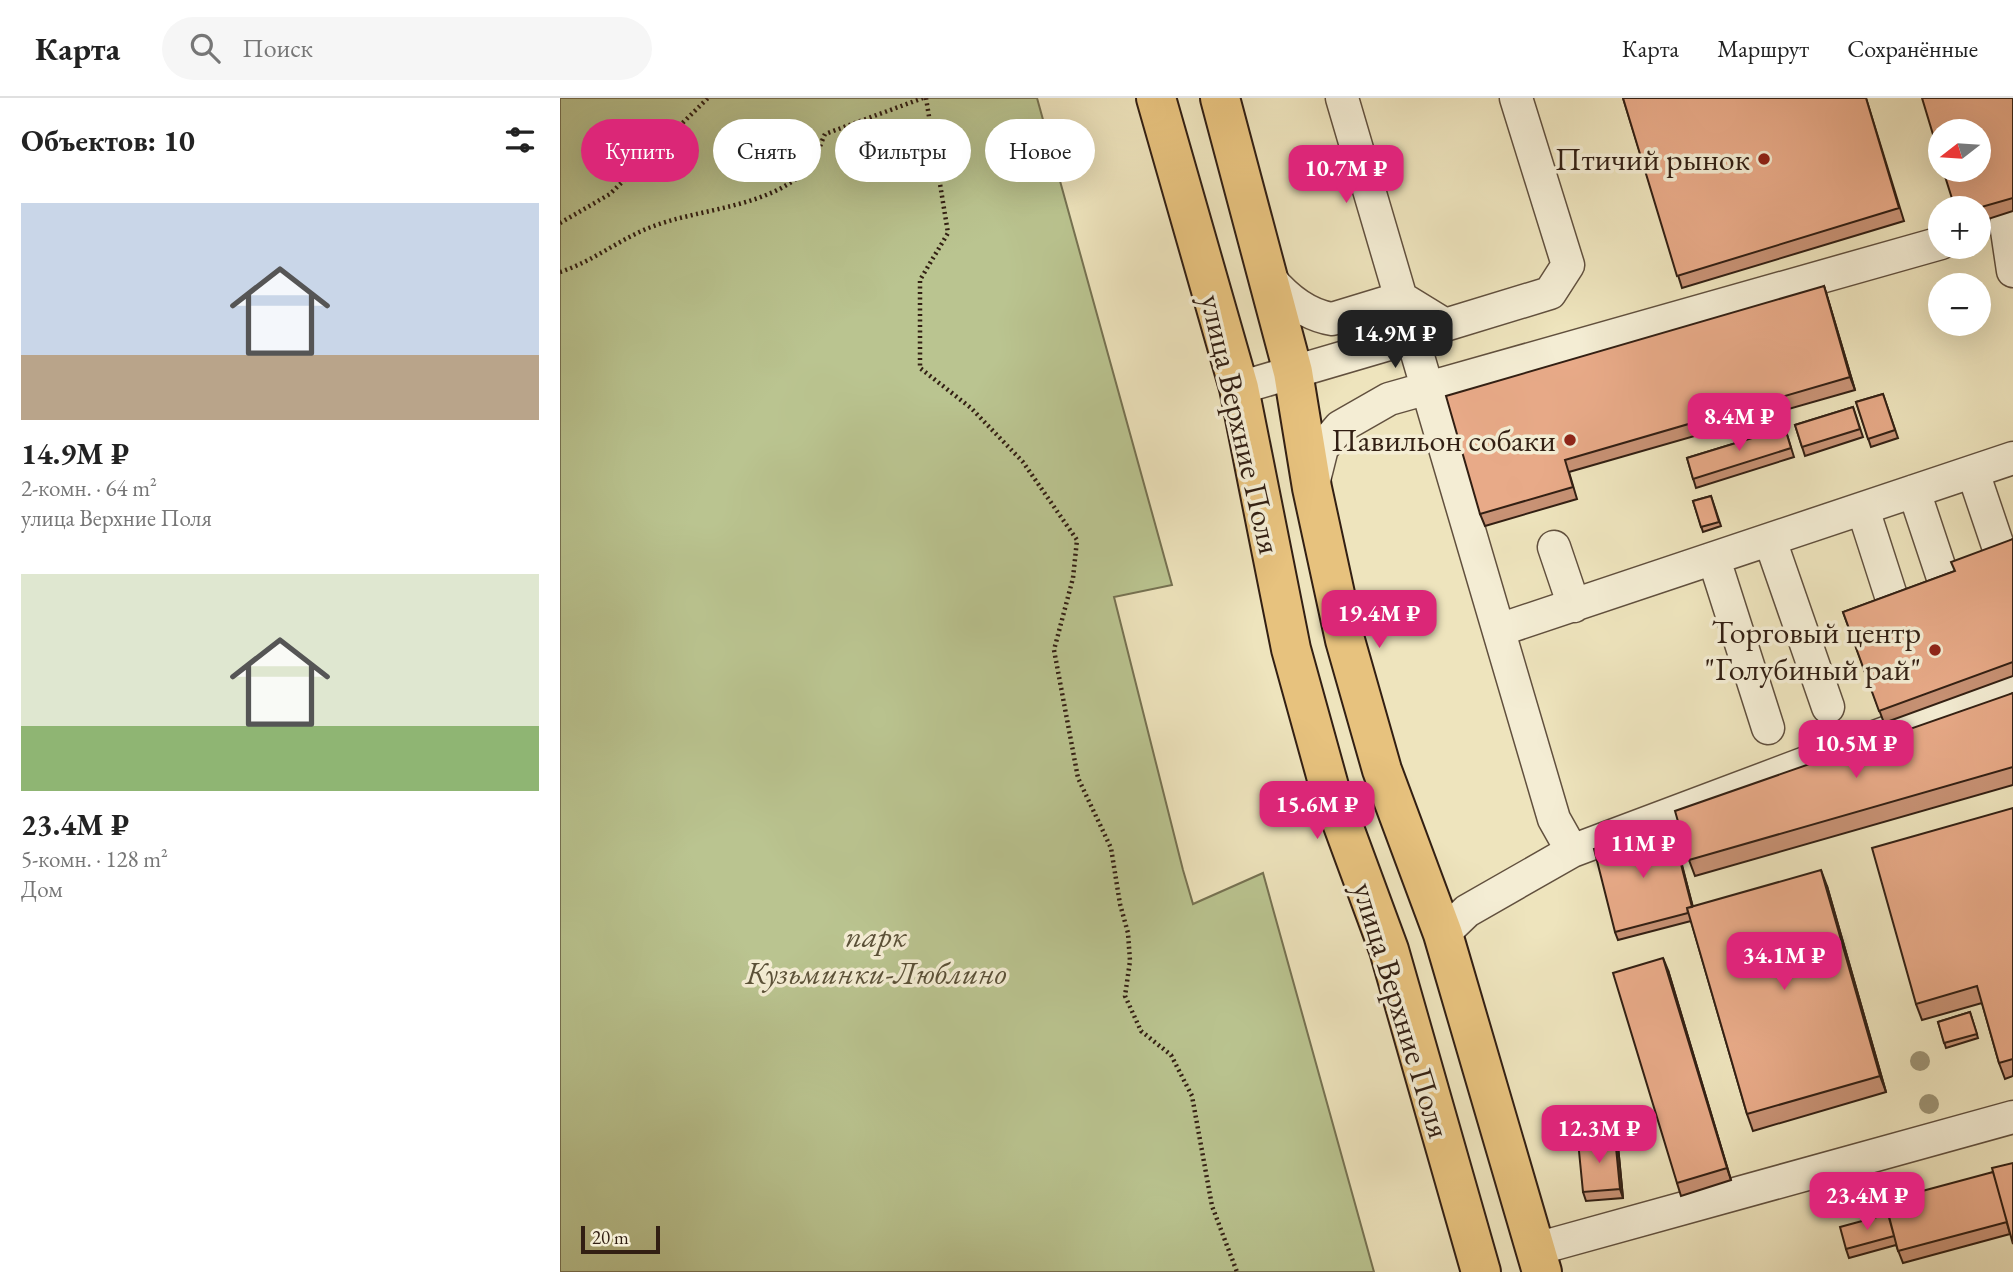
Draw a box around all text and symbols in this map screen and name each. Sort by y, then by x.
search box [162,17,652,80]
text: Карта [35,27,120,70]
icon: search [186,29,224,67]
text: Поиск [242,31,313,65]
text: Карта [1622,33,1679,64]
text: Маршрут [1717,33,1809,64]
text: Сохранённые [1847,33,1978,64]
chip: Купить [581,119,699,182]
chip: Снять [713,119,821,182]
chip: Фильтры [835,119,971,182]
chip: Новое [985,119,1095,182]
north arrow [1928,119,1992,182]
map controls [1928,119,1991,336]
text: Объектов: 10 [21,121,195,160]
icon: filters [501,121,539,159]
place label: Птичий рынок [1555,138,1750,180]
pin: 10.7M ₽ [1281,146,1411,205]
marker: Птичий рынок [1756,151,1772,167]
text: 10.7M ₽ [1305,153,1387,183]
button: + [1928,196,1991,259]
icon: home [217,248,343,374]
button: − [1928,273,1991,336]
street label: улица Верхние Поля [1191,290,1291,558]
pin: 14.9M ₽ [1330,310,1460,370]
text: 14.9M ₽ [1354,318,1436,348]
pin: 8.4M ₽ [1682,394,1796,453]
text: 8.4M ₽ [1704,401,1774,431]
place label: Павильон собаки [1331,419,1556,461]
marker: Павильон собаки [1562,432,1578,448]
text: 14.9M ₽ [21,434,129,473]
text: 2-комн. · 64 m² [21,473,157,503]
text: улица Верхние Поля [21,503,212,533]
pin: 19.4M ₽ [1314,590,1444,650]
text: 19.4M ₽ [1338,598,1420,628]
place label: Торговый центр "Голубиный рай" [1705,611,1921,690]
icon: home [217,619,343,745]
marker: Торговый центр "Голубиный рай" [1927,642,1943,658]
pin: 10.5M ₽ [1791,720,1921,780]
text: 10.5M ₽ [1815,728,1897,758]
pin: 15.6M ₽ [1252,782,1382,841]
text: 15.6M ₽ [1276,789,1358,819]
text: 23.4M ₽ [21,805,129,844]
pin: 11M ₽ [1594,820,1692,880]
text: 11M ₽ [1610,828,1676,858]
text: 5-комн. · 128 m² [21,844,168,874]
text: Дом [21,874,63,904]
street label: улица Верхние Поля [1343,877,1461,1143]
park label: парк Кузьминки-Люблино [744,915,1007,994]
pin: 34.1M ₽ [1719,932,1849,992]
text: 34.1M ₽ [1743,940,1825,970]
pin: 12.3M ₽ [1534,1105,1664,1165]
text: 12.3M ₽ [1558,1113,1640,1143]
pin: 23.4M ₽ [1802,1172,1932,1232]
text: 23.4M ₽ [1826,1180,1908,1210]
scale bar [581,1223,660,1255]
text: 20 m [592,1225,629,1250]

